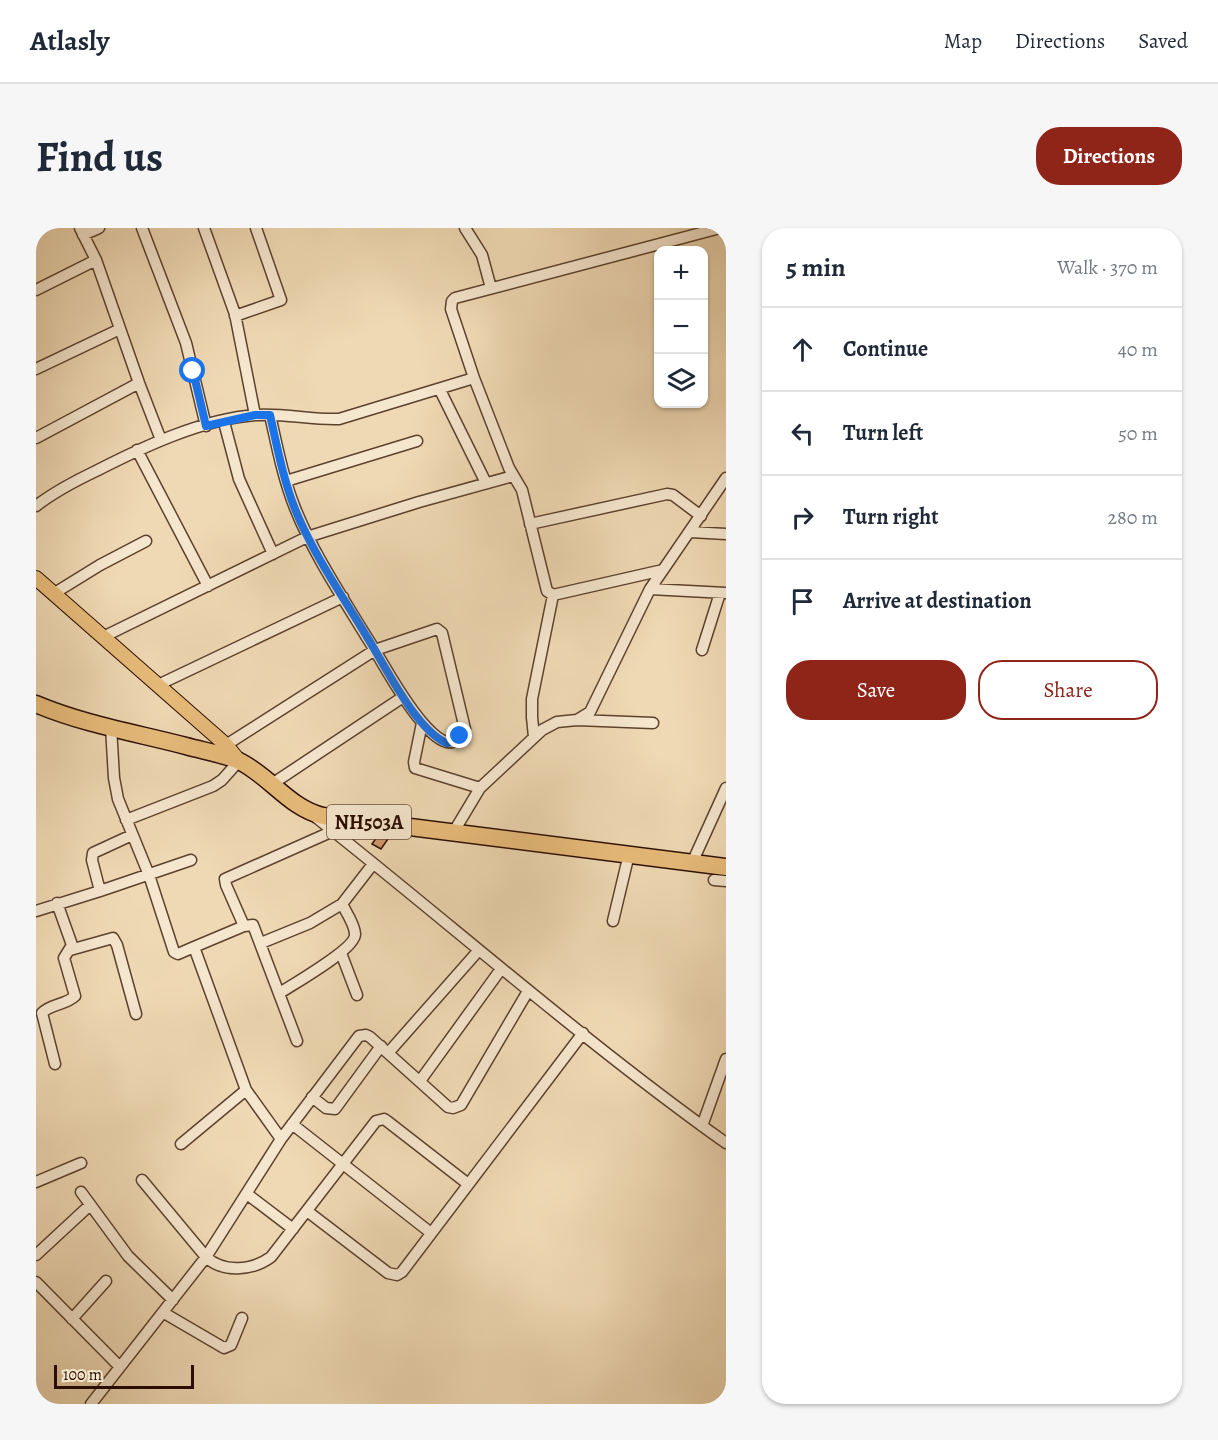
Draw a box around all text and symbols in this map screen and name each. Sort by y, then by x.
text: Atlasly [30,22,109,60]
text: Map [944,27,982,55]
text: Directions [1015,27,1105,55]
text: Saved [1138,27,1188,55]
button: Directions [1036,127,1182,185]
text: Find us [36,128,163,185]
map controls [654,246,708,408]
button: + [654,246,708,300]
text: 5 min [786,250,846,285]
text: Walk · 370 m [1057,254,1158,281]
button: − [654,300,708,354]
icon: ahead [786,333,819,366]
text: Continue [843,334,928,364]
text: 40 m [1118,336,1158,363]
button: layers [654,354,708,408]
route start [179,357,205,383]
icon: left [786,417,819,450]
text: Turn left [843,418,923,448]
text: 50 m [1118,420,1158,447]
icon: right [786,501,819,534]
text: Turn right [843,502,939,532]
text: 280 m [1108,504,1158,531]
icon: arrive [786,585,819,618]
text: Arrive at destination [843,586,1032,616]
button: Save [786,660,966,720]
button: Share [978,660,1158,720]
route end [446,722,472,748]
road number: NH503A [327,805,411,839]
scale bar [54,1362,194,1390]
text: 100 m [63,1364,102,1386]

